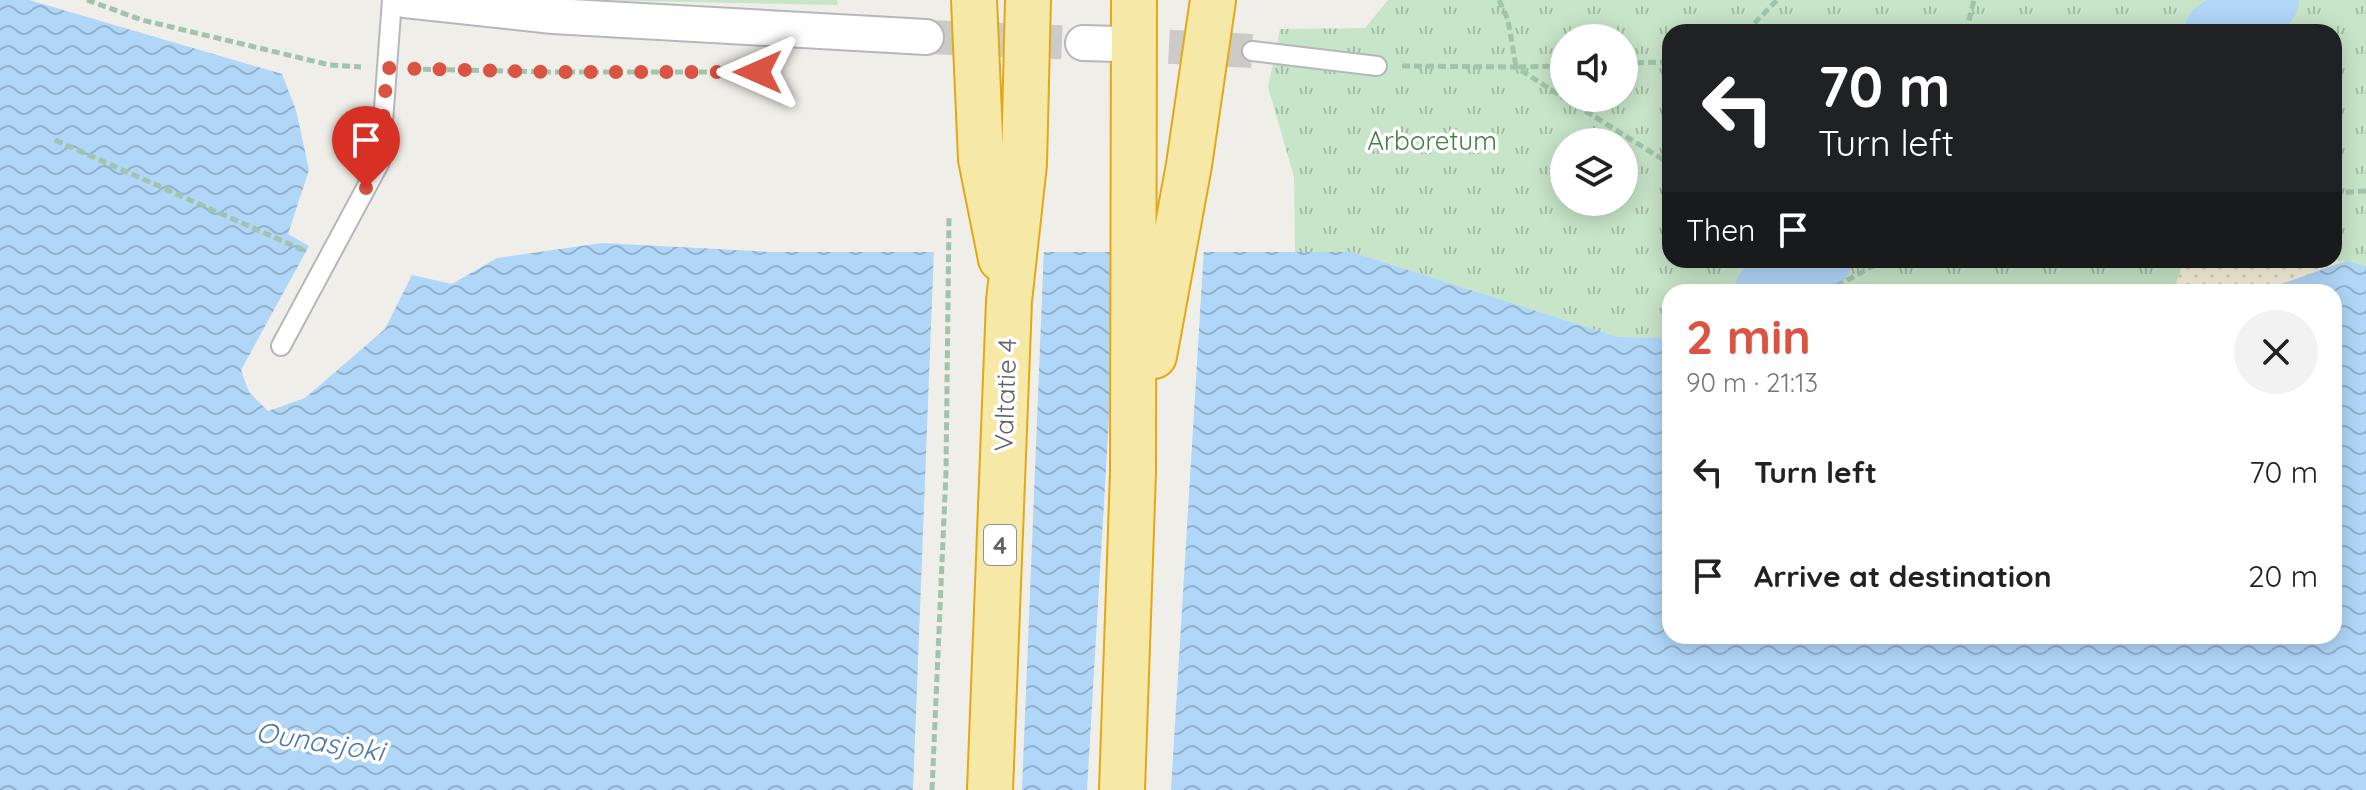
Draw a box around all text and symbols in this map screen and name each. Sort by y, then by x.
map controls [1550,24,1638,216]
button: sound [1550,24,1638,112]
position arrow [716,30,800,114]
text: 70 m [1818,51,1950,121]
icon: left [1686,56,1790,160]
pin [332,106,400,188]
icon: arrive [344,118,388,162]
text: Turn left [1818,120,1954,165]
park label: Arboretum [1367,124,1497,157]
button: layers [1550,128,1638,216]
icon: arrive [1771,208,1815,252]
text: Then [1686,211,1755,249]
text: 2 min [1686,306,1811,366]
button: close [2234,310,2318,394]
street label: Valtatie 4 [987,338,1023,452]
text: 90 m · 21:13 [1686,366,1818,399]
icon: left [1686,450,1730,494]
text: Turn left [1754,453,1877,491]
text: 70 m [2249,453,2318,491]
road number: 4 [984,525,1016,565]
icon: arrive [1686,554,1730,598]
text: Arrive at destination [1754,557,2052,595]
text: 20 m [2248,557,2318,595]
water label: Ounasjoki [254,714,389,769]

